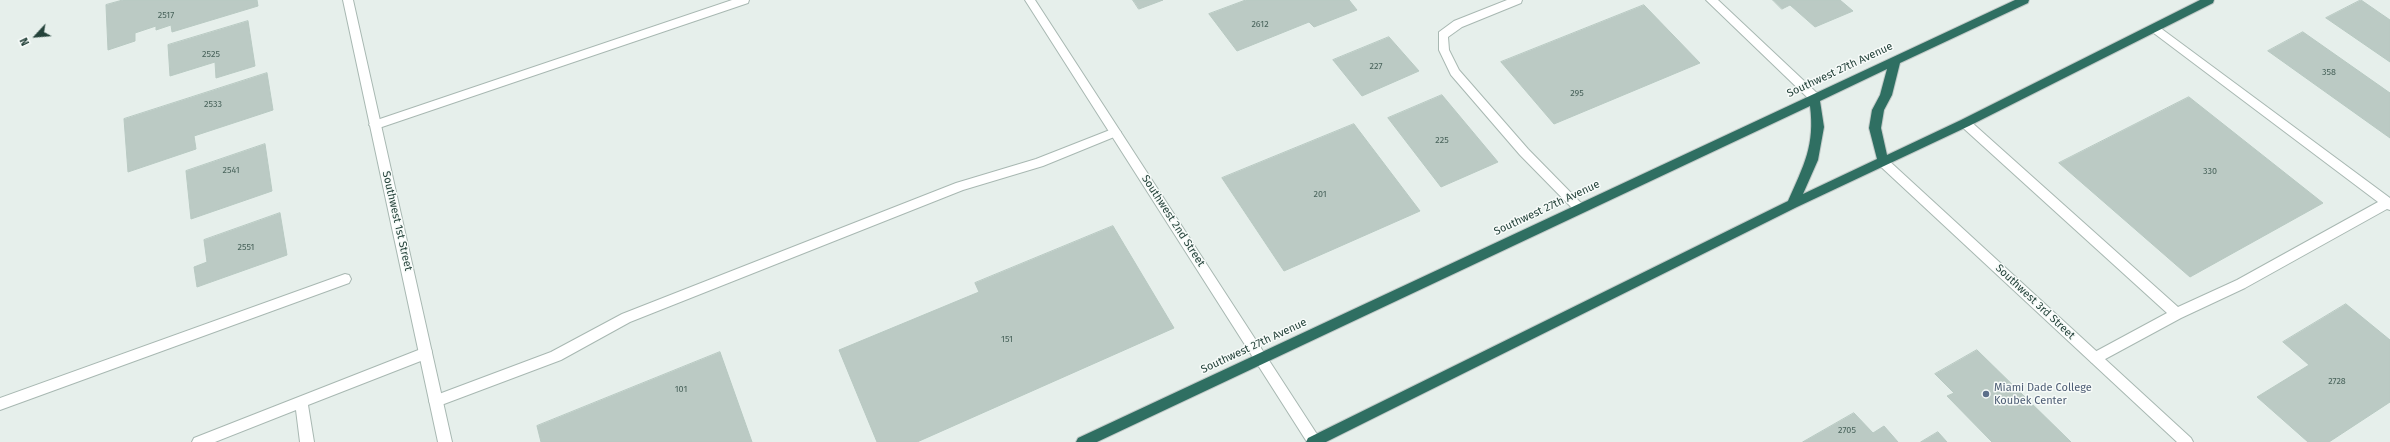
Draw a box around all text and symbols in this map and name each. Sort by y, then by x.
house number: 2517 [158,10,174,20]
north arrow [16,16,56,56]
house number: 2612 [1251,19,1269,29]
text: N [17,35,32,48]
street label: Southwest 27th Avenue [1785,40,1895,100]
house number: 2525 [202,49,220,59]
house number: 227 [1370,61,1382,71]
house number: 358 [2322,67,2336,77]
house number: 295 [1570,88,1584,98]
house number: 2533 [204,99,222,109]
house number: 225 [1435,135,1449,145]
house number: 2541 [222,165,240,175]
house number: 330 [2203,166,2217,176]
street label: Southwest 1st Street [379,170,415,272]
street label: Southwest 2nd Street [1138,173,1208,269]
street label: Southwest 27th Avenue [1492,178,1602,238]
house number: 201 [1313,189,1327,199]
house number: 2551 [238,242,254,252]
street label: Southwest 3rd Street [1993,262,2077,342]
street label: Southwest 27th Avenue [1199,316,1309,376]
house number: 151 [1001,334,1013,344]
house number: 2728 [2328,376,2346,386]
place label: Miami Dade College Koubek Center [1994,381,2092,407]
house number: 101 [675,384,687,394]
marker: Miami Dade College Koubek Center [1981,389,1991,399]
house number: 2705 [1838,425,1856,435]

